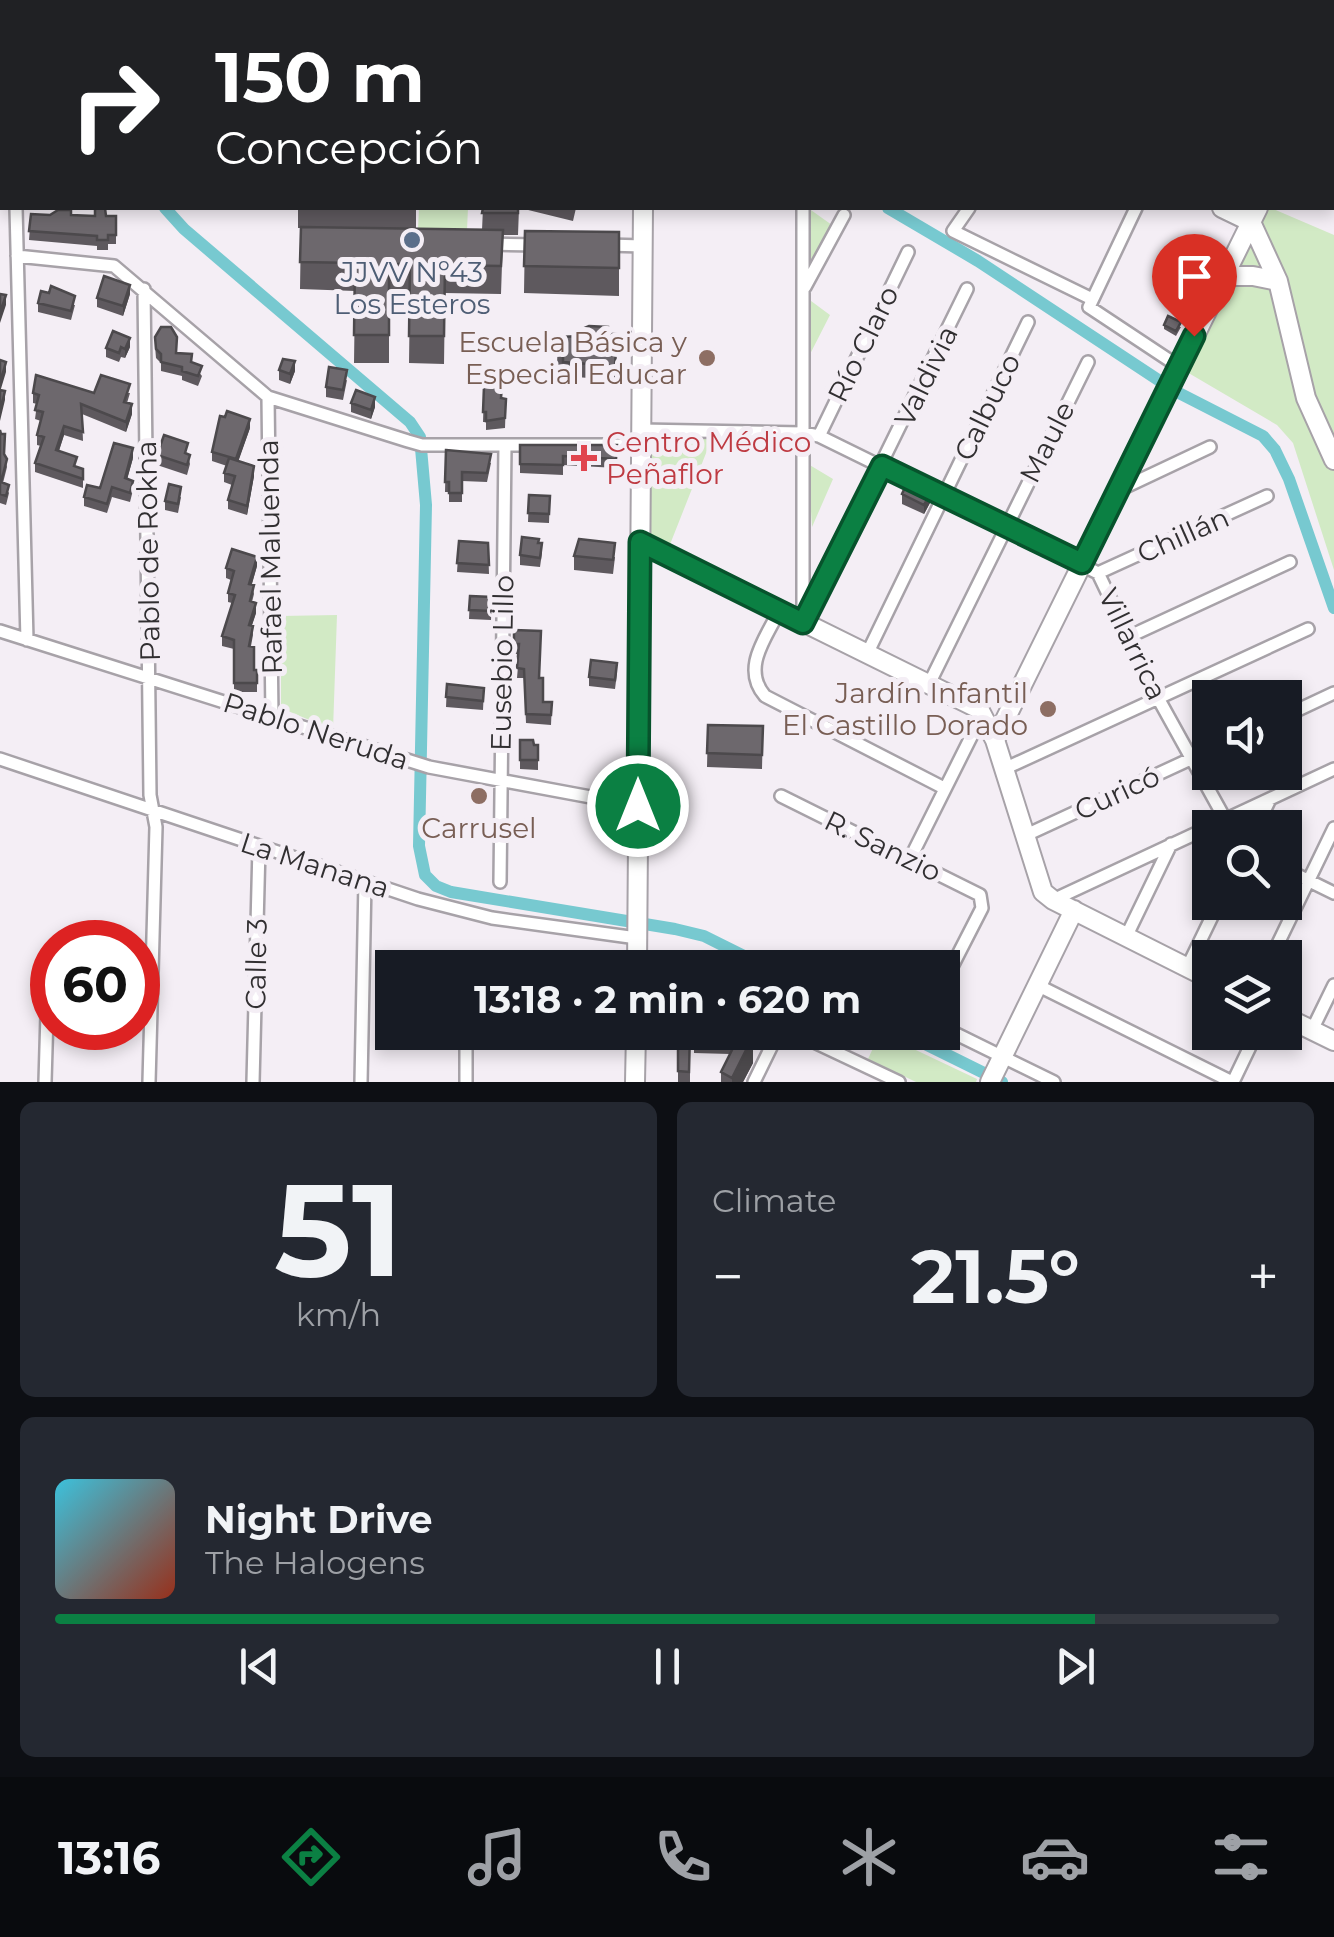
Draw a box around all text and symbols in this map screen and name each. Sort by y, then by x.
text: 150 m [215,34,425,120]
icon: right [50,40,180,170]
text: Concepción [215,120,483,175]
marker: JJVV Nº43 Los Esteros [401,229,423,251]
pin [1152,234,1237,337]
icon: arrive [1167,249,1222,304]
place label: JJVV Nº43 Los Esteros [334,255,490,321]
street label: Río Claro [820,280,906,408]
street label: Valdivia [887,320,965,432]
place label: Escuela Básica y Especial Educar [458,325,688,391]
marker: Escuela Básica y Especial Educar [696,347,718,369]
street label: Calbuco [947,348,1027,466]
street label: Maule [1012,396,1082,488]
place label: Centro Médico Peñaflor [606,425,811,491]
street label: Rafael Maluenda [251,439,289,675]
street label: Pablo de Rokha [129,440,167,662]
marker: Centro Médico Peñaflor [571,445,597,471]
street label: Chillán [1132,500,1234,570]
street label: Eusebio Lillo [483,575,521,751]
street label: Villarrica [1091,583,1175,705]
place label: Jardín Infantil El Castillo Dorado [782,676,1028,742]
map controls [1192,680,1302,1050]
button: sound [1192,680,1302,790]
street label: Pablo Neruda [219,685,413,777]
marker: Jardín Infantil El Castillo Dorado [1037,698,1059,720]
position arrow [586,754,690,858]
street label: Curicó [1069,759,1165,827]
marker: Carrusel [468,785,490,807]
street label: R. Sanzio [819,803,947,889]
button: search [1192,810,1302,920]
place label: Carrusel [421,811,537,845]
street label: La Manana [236,825,394,905]
street label: Calle 3 [238,918,274,1010]
speed limit sign: 60 [30,920,160,1050]
button: layers [1192,940,1302,1050]
text: 13:18 · 2 min · 620 m [474,976,861,1023]
text: 51 [274,1150,403,1309]
text: Climate [712,1181,836,1220]
text: 21.5° [911,1230,1080,1322]
text: − [712,1243,744,1310]
text: + [1247,1243,1279,1310]
text: km/h [296,1295,381,1334]
text: Night Drive [205,1496,432,1543]
text: The Halogens [205,1543,425,1582]
icon: previous [232,1639,287,1694]
icon: pause [640,1639,695,1694]
icon: next [1048,1639,1103,1694]
icon: directions [276,1822,346,1892]
icon: music [462,1822,532,1892]
icon: phone [648,1822,718,1892]
icon: climate [834,1822,904,1892]
icon: car [1020,1822,1090,1892]
icon: filters [1206,1822,1276,1892]
text: 13:16 [58,1830,160,1885]

